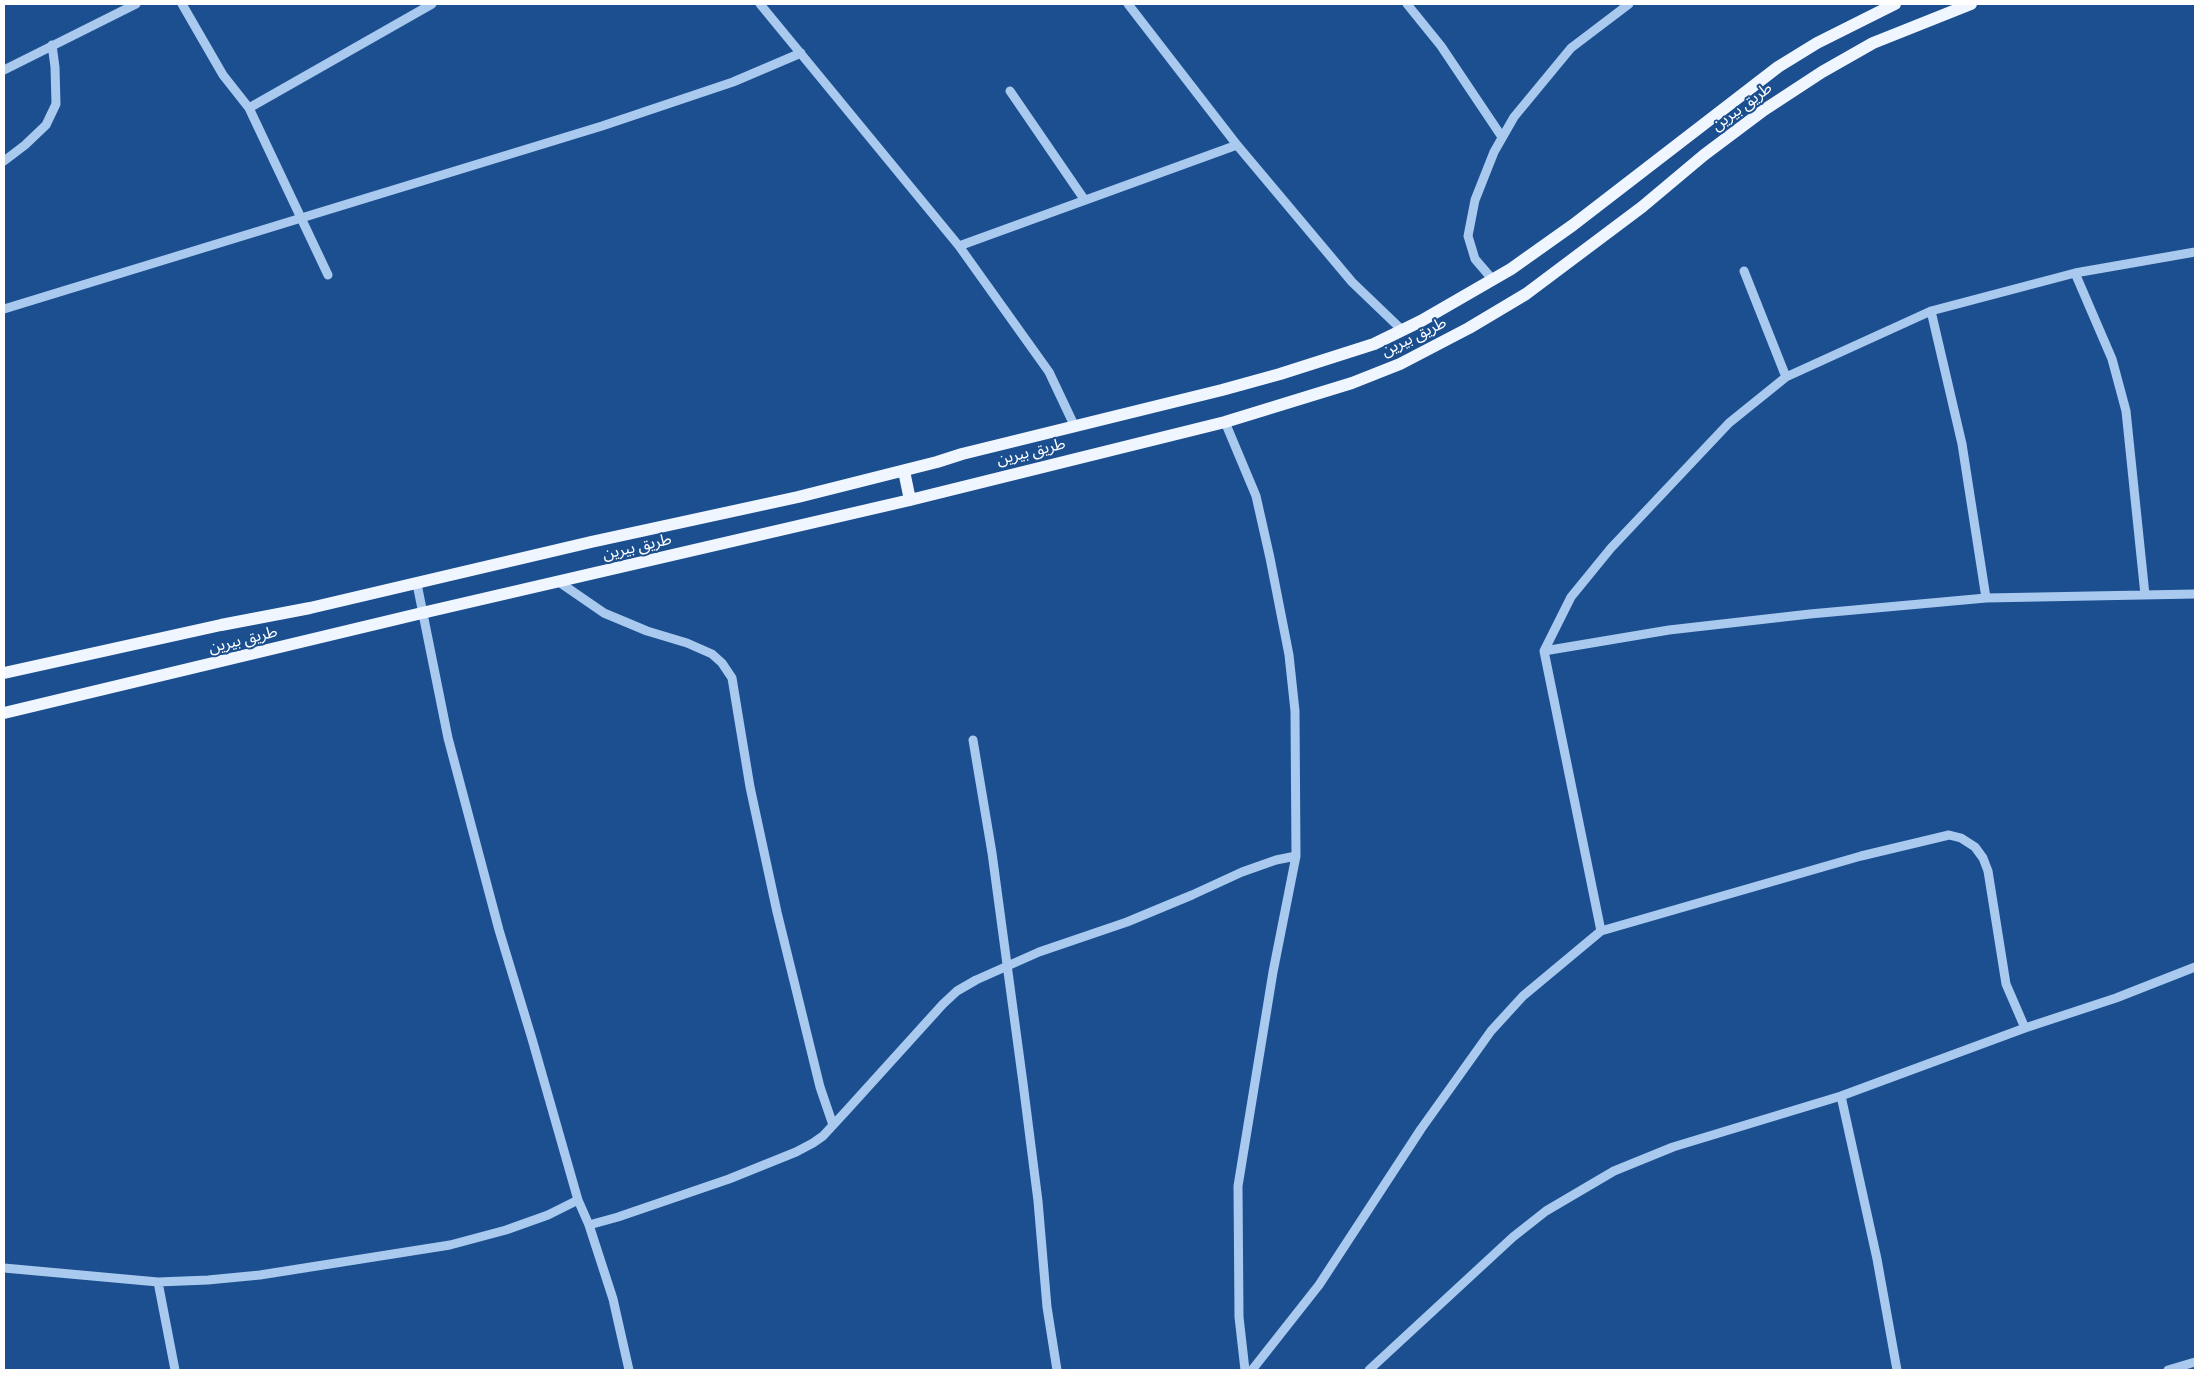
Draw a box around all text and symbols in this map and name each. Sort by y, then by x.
street label: طريق بيرين [1708,79,1776,135]
street label: طريق بيرين [1378,313,1450,361]
street label: طريق بيرين [995,434,1067,470]
street label: طريق بيرين [601,530,673,564]
street label: طريق بيرين [207,622,279,658]

